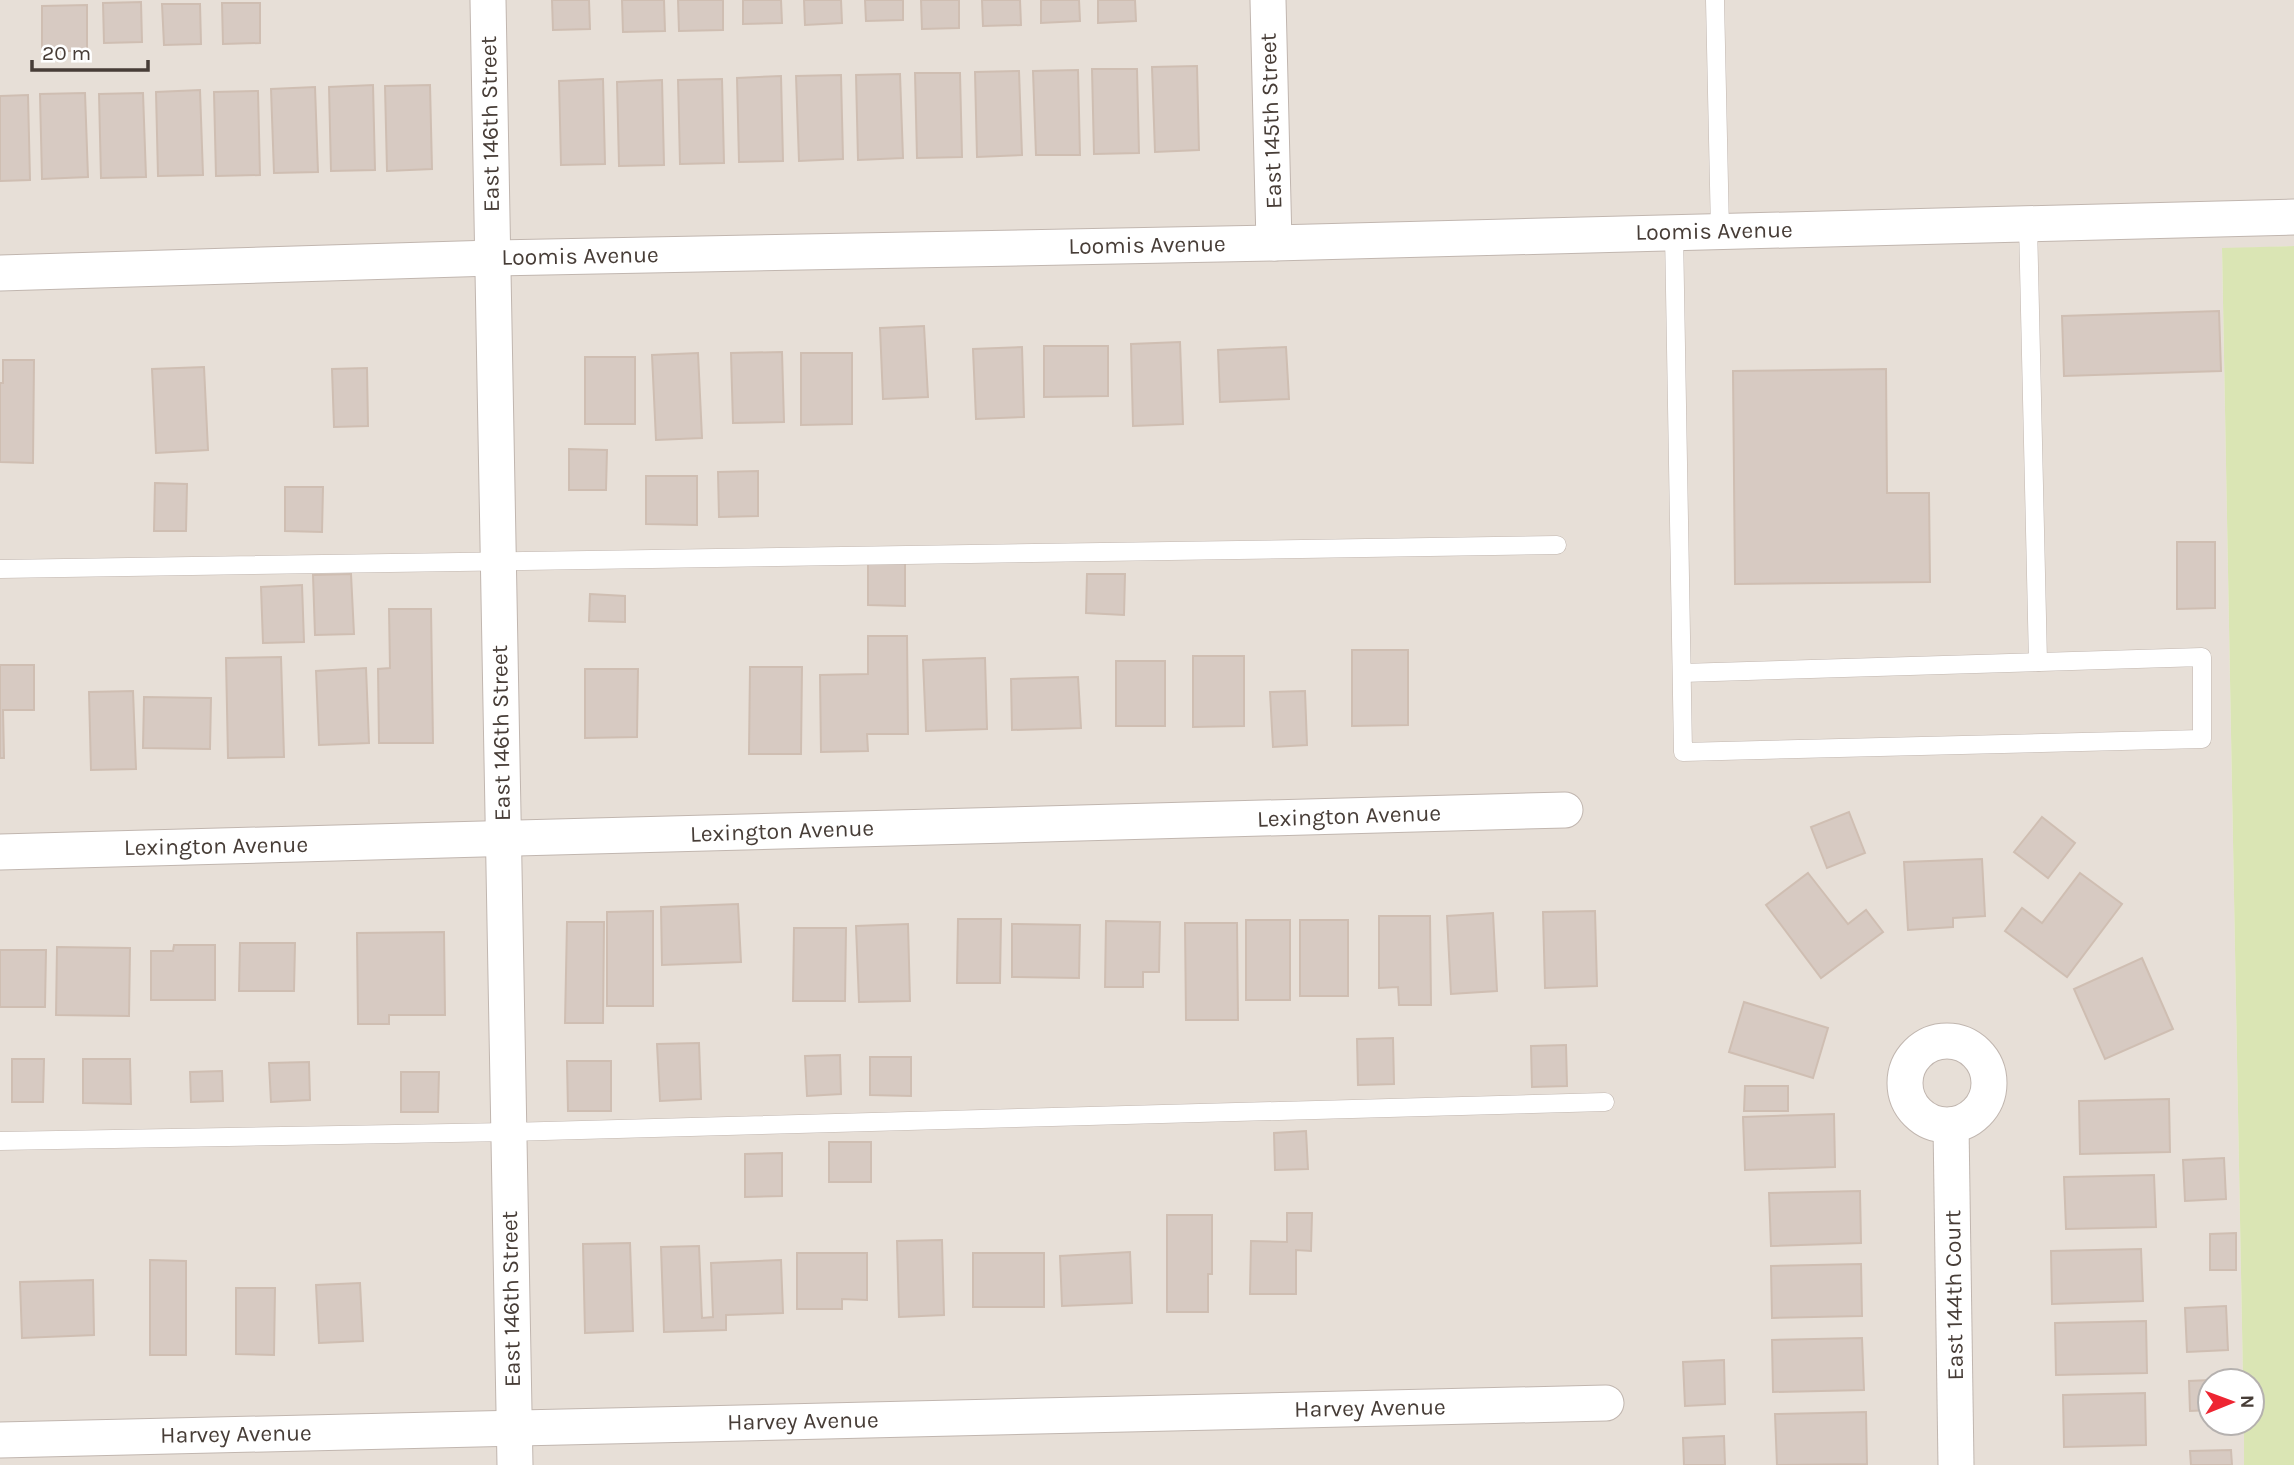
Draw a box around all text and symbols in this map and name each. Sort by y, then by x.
scale bar [32,28,147,72]
street label: East 145th Street [1254,32,1288,210]
street label: East 146th Street [475,35,505,212]
text: 20 m [42,41,91,65]
street label: Loomis Avenue [1635,216,1793,246]
street label: Loomis Avenue [1068,230,1226,260]
street label: Loomis Avenue [501,241,659,271]
street label: East 146th Street [486,644,516,821]
street label: Lexington Avenue [1256,799,1442,833]
street label: Lexington Avenue [689,814,875,848]
street label: Lexington Avenue [124,831,308,861]
street label: East 144th Court [1939,1209,1969,1381]
street label: East 146th Street [496,1210,526,1387]
north arrow [2196,1367,2266,1437]
street label: Harvey Avenue [1294,1393,1446,1423]
text: N [2236,1395,2258,1409]
street label: Harvey Avenue [727,1406,879,1436]
street label: Harvey Avenue [160,1419,312,1449]

